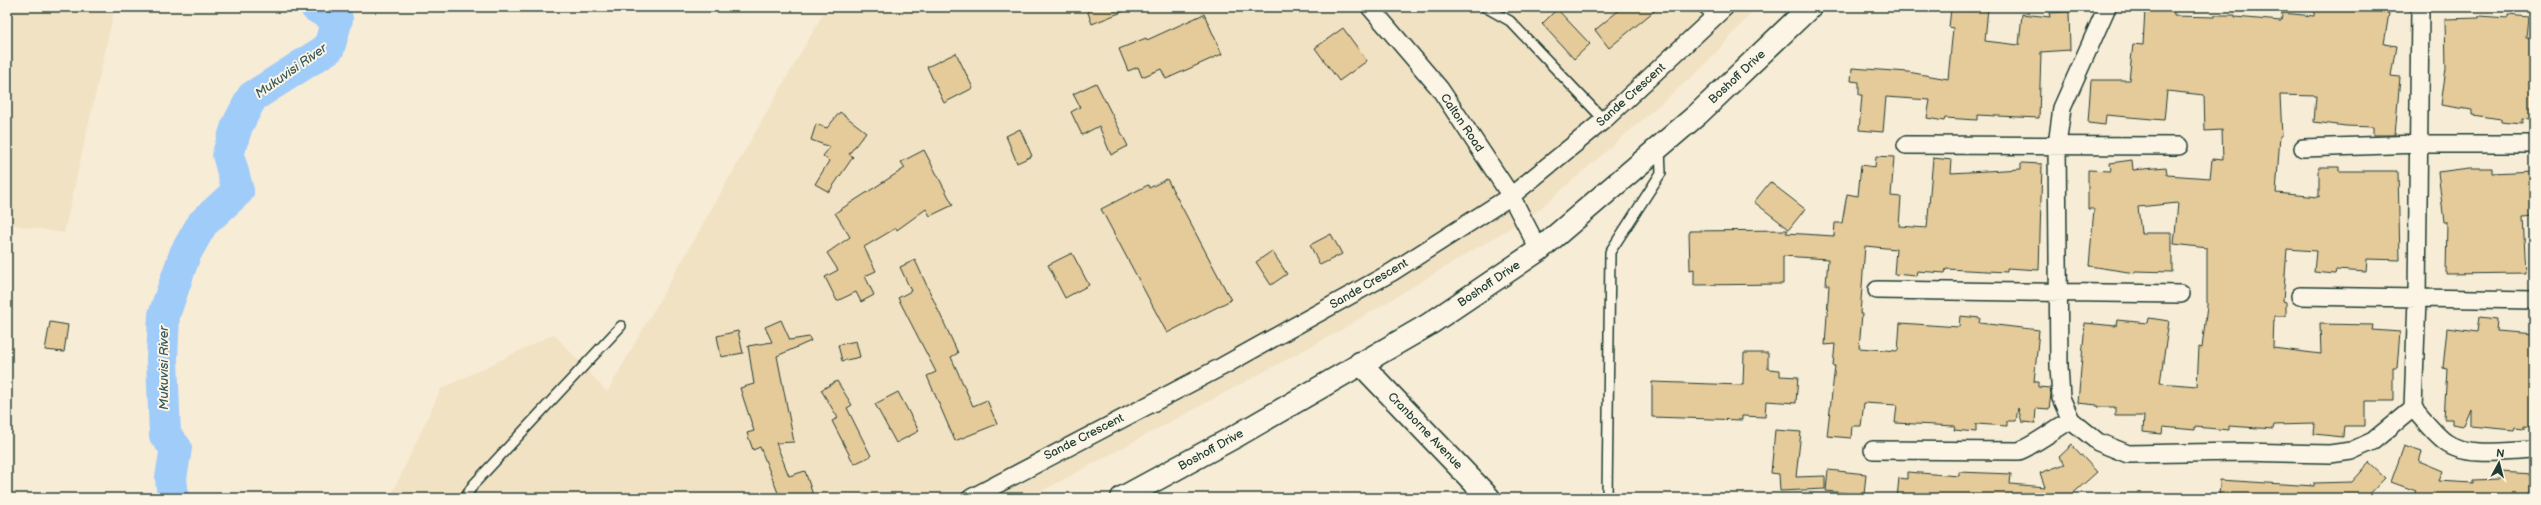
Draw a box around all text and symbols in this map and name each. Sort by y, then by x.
water label: Mukuvisi River [252,40,331,102]
street label: Boshoff Drive [1705,47,1769,107]
street label: Sande Crescent [1593,60,1669,130]
street label: Calton Road [1437,91,1487,155]
street label: Sande Crescent [1327,255,1411,312]
street label: Boshoff Drive [1455,258,1523,310]
water label: Mukuvisi River [156,325,172,410]
street label: Cranborne Avenue [1384,389,1466,473]
street label: Sande Crescent [1042,410,1127,464]
street label: Boshoff Drive [1176,426,1246,474]
north arrow [2479,443,2519,483]
text: N [2495,447,2505,461]

